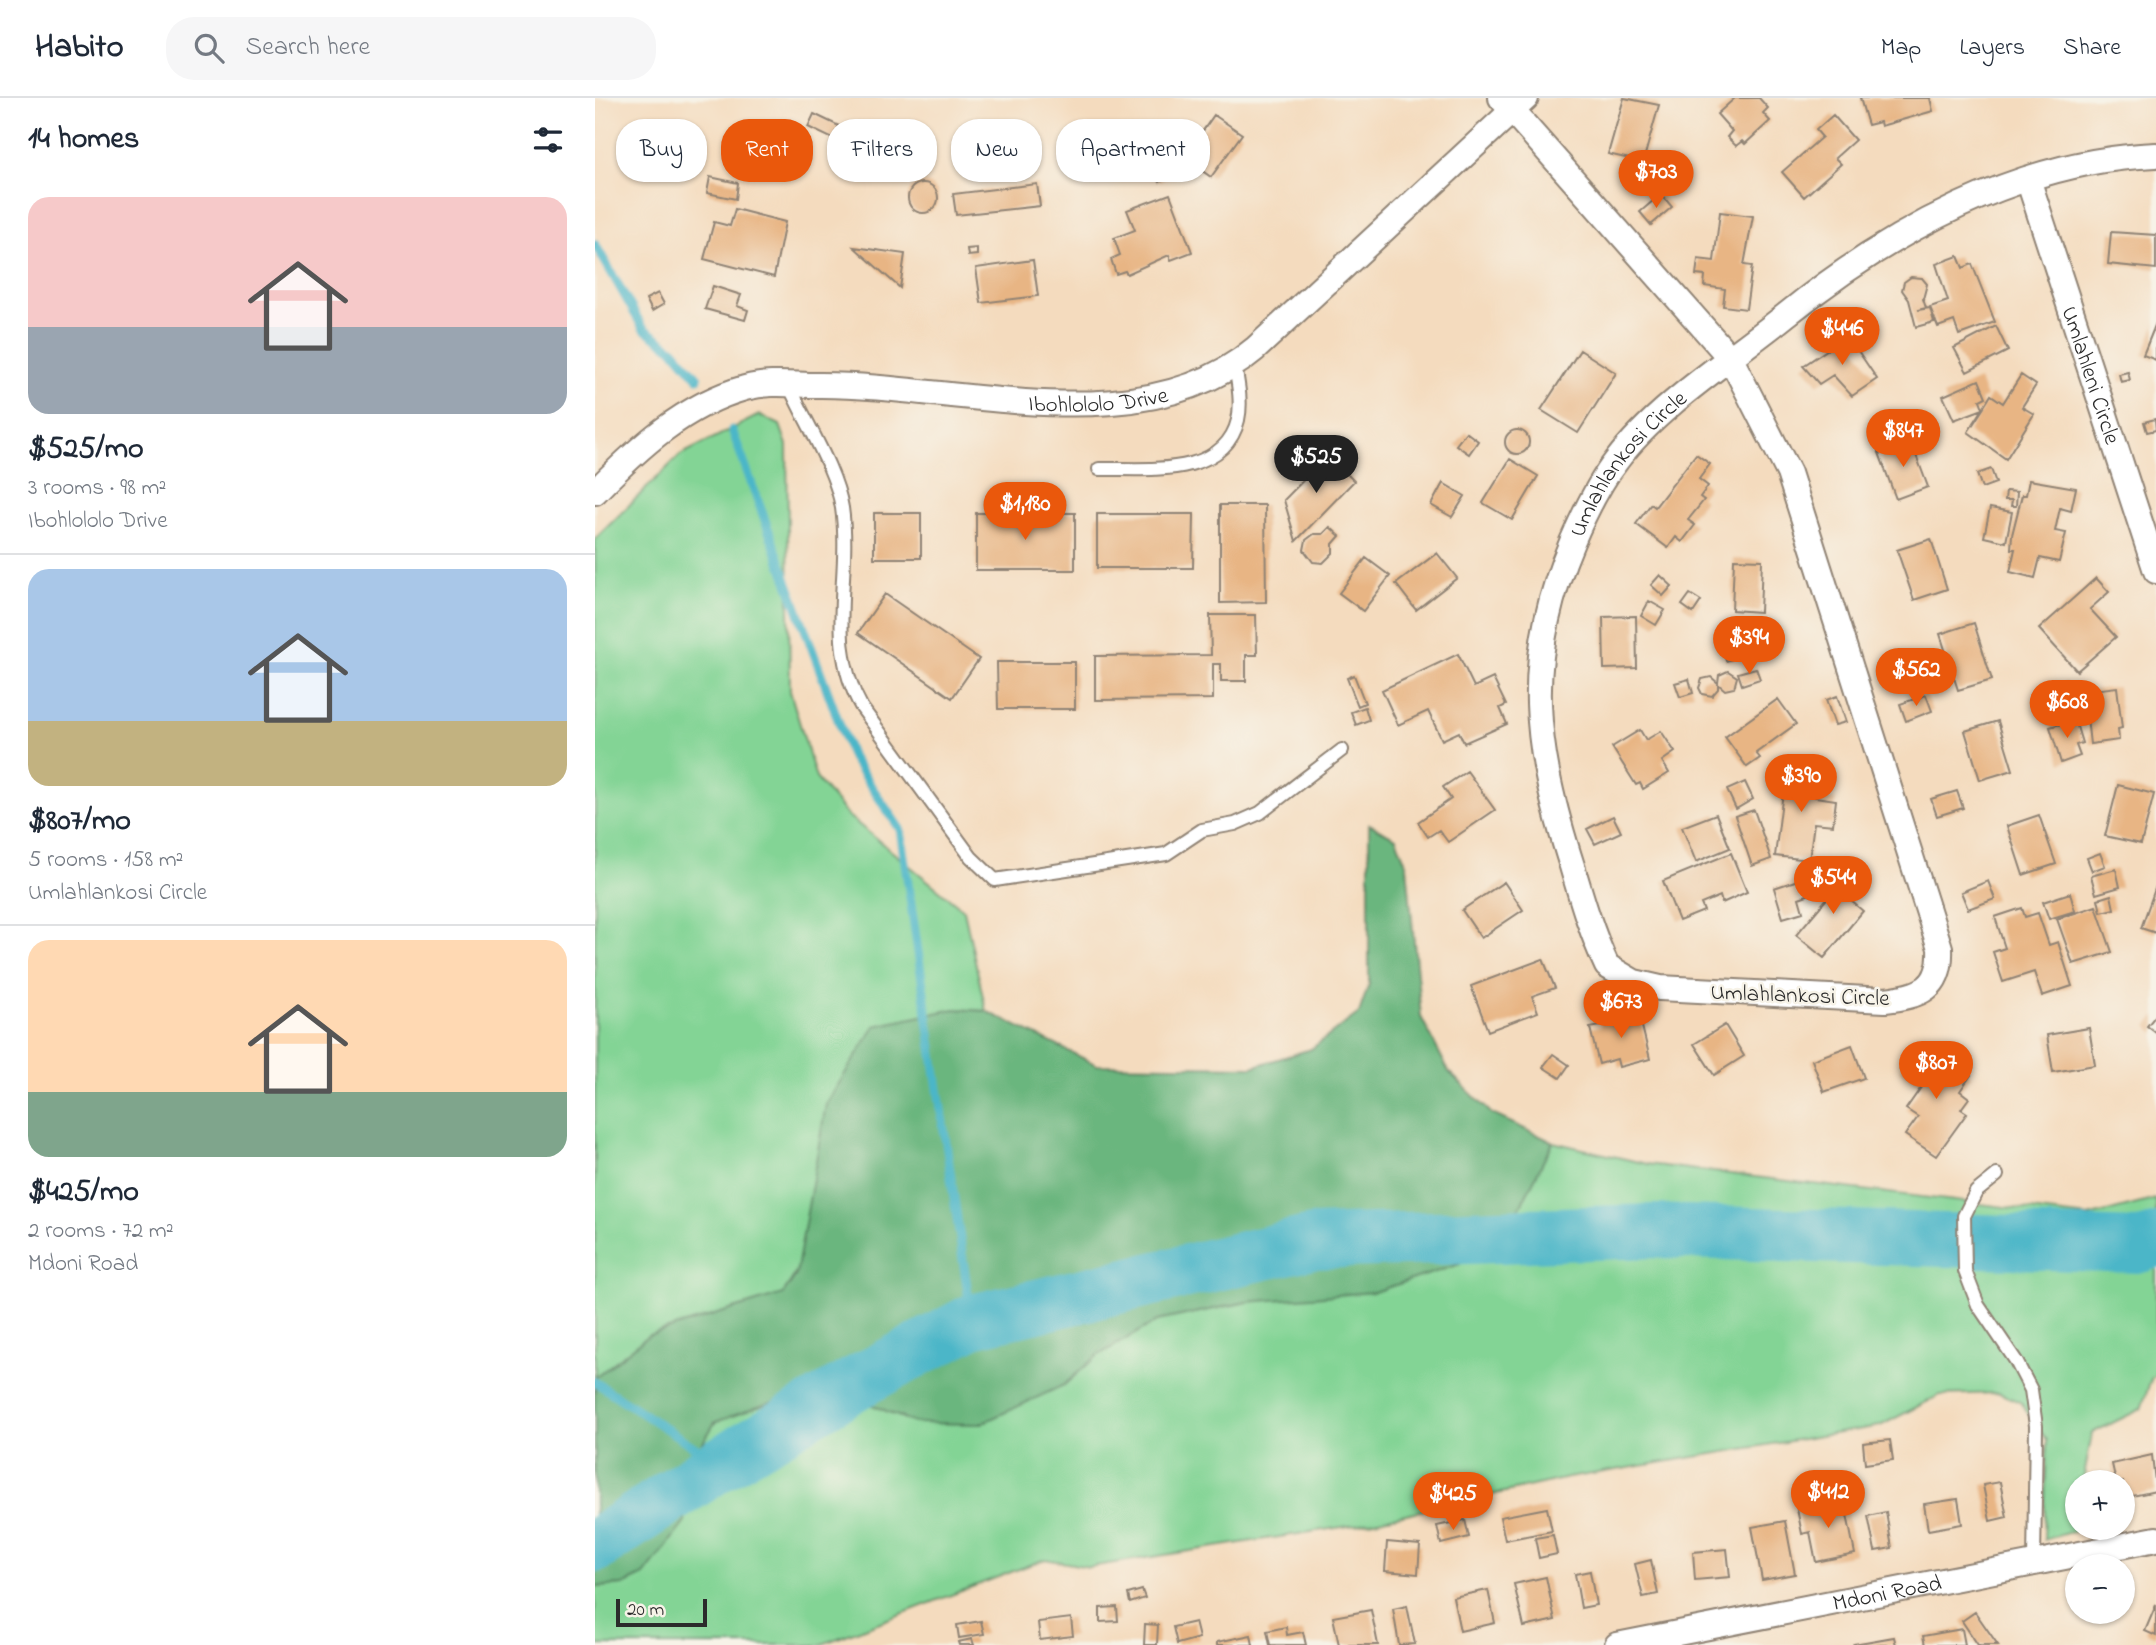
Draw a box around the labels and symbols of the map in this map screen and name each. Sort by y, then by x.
pin: $703 [1615,150,1697,210]
street label: Umlahleni Circle [2052,302,2128,450]
pin: $446 [1801,308,1883,367]
street label: Ibohlololo Drive [1027,379,1172,423]
street label: Umlahlankosi Circle [1562,383,1696,543]
pin: $847 [1862,410,1944,469]
pin: $525 [1275,436,1357,495]
pin: $1,180 [968,482,1082,542]
pin: $394 [1708,616,1790,676]
pin: $562 [1875,648,1957,708]
pin: $608 [2026,680,2108,740]
pin: $390 [1760,754,1842,814]
pin: $544 [1792,856,1874,916]
street label: Umlahlankosi Circle [1710,977,1891,1016]
pin: $673 [1580,981,1662,1040]
pin: $807 [1895,1042,1977,1101]
pin: $412 [1787,1470,1869,1530]
pin: $425 [1412,1472,1494,1532]
street label: Mdoni Road [1830,1568,1945,1621]
scale bar [616,1596,707,1628]

